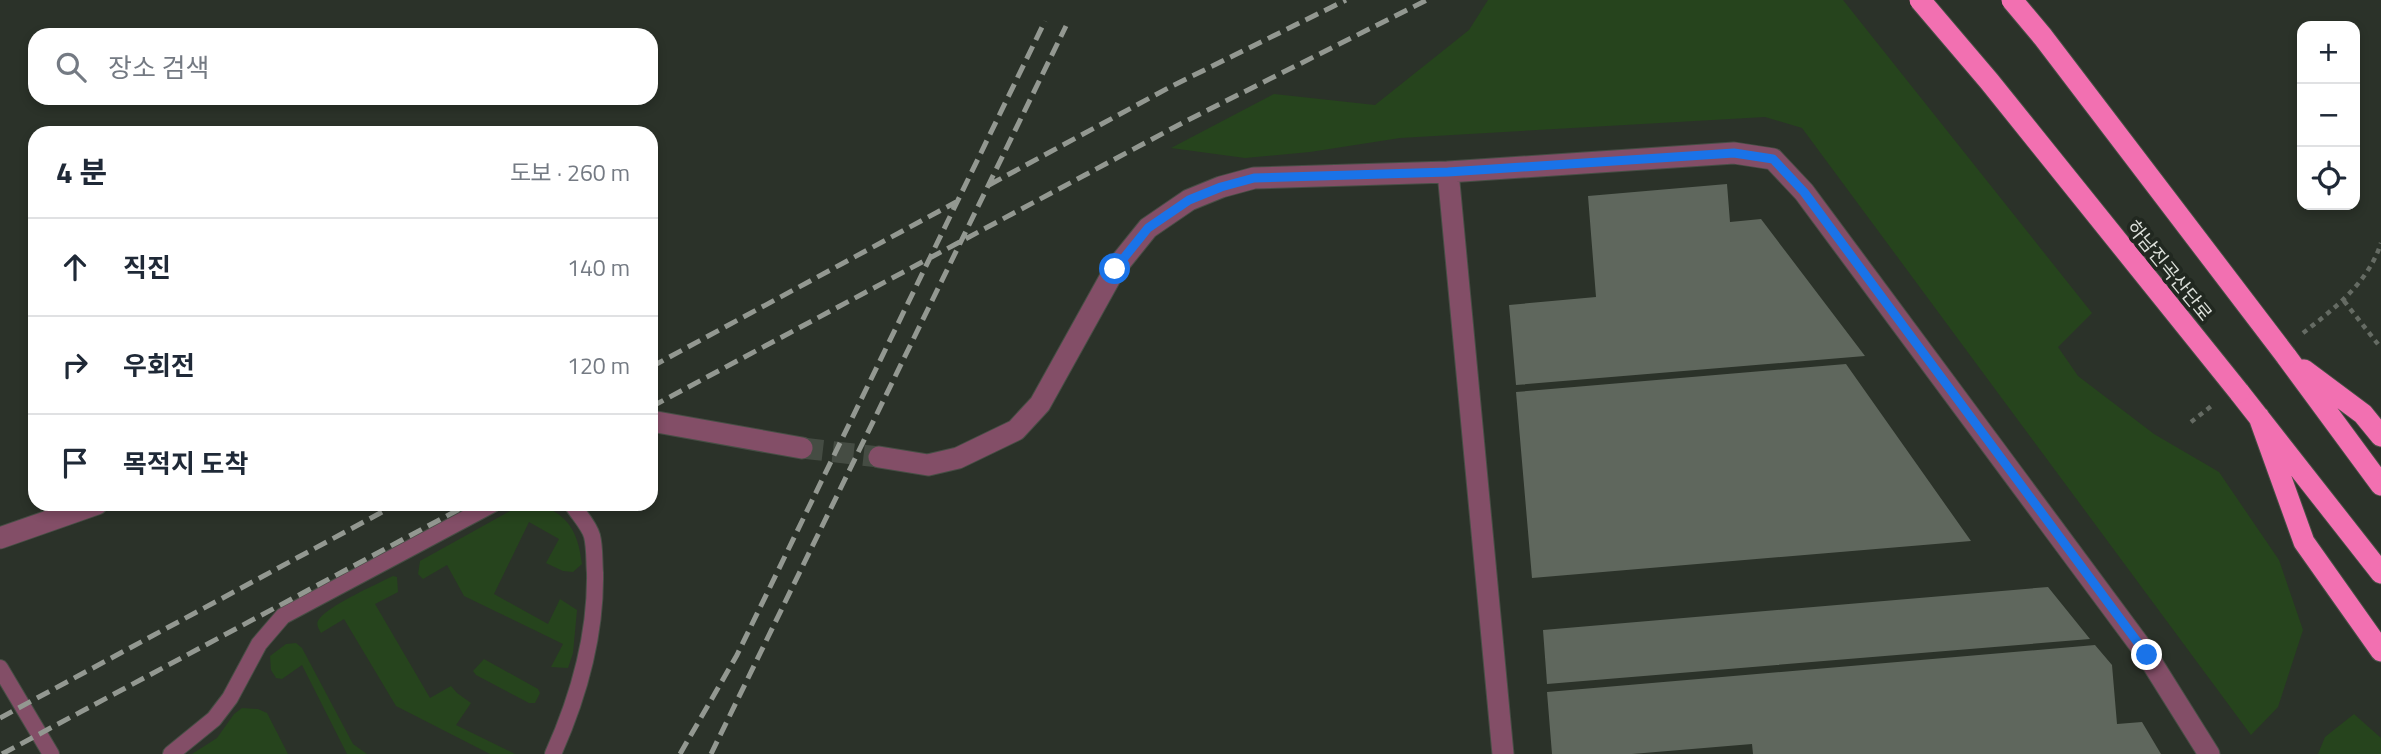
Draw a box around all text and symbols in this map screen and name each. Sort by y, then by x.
map controls [2297,21,2360,210]
button: + [2297,21,2360,84]
search box [28,28,658,105]
icon: search [52,48,90,86]
text: 장소 검색 [108,48,209,87]
button: − [2297,84,2360,147]
button: locate [2297,147,2360,210]
text: 4 분 [56,149,107,195]
text: 도보 · 260 m [510,155,630,190]
street label: 하남진곡산단로 [2120,213,2220,327]
icon: ahead [56,248,94,286]
text: 직진 [123,248,171,287]
text: 140 m [567,250,630,285]
route start [1099,253,1130,284]
icon: right [56,346,94,384]
text: 우회전 [123,346,195,385]
text: 120 m [567,348,630,383]
icon: arrive [56,444,94,482]
text: 목적지 도착 [123,444,248,483]
route end [2131,639,2162,670]

